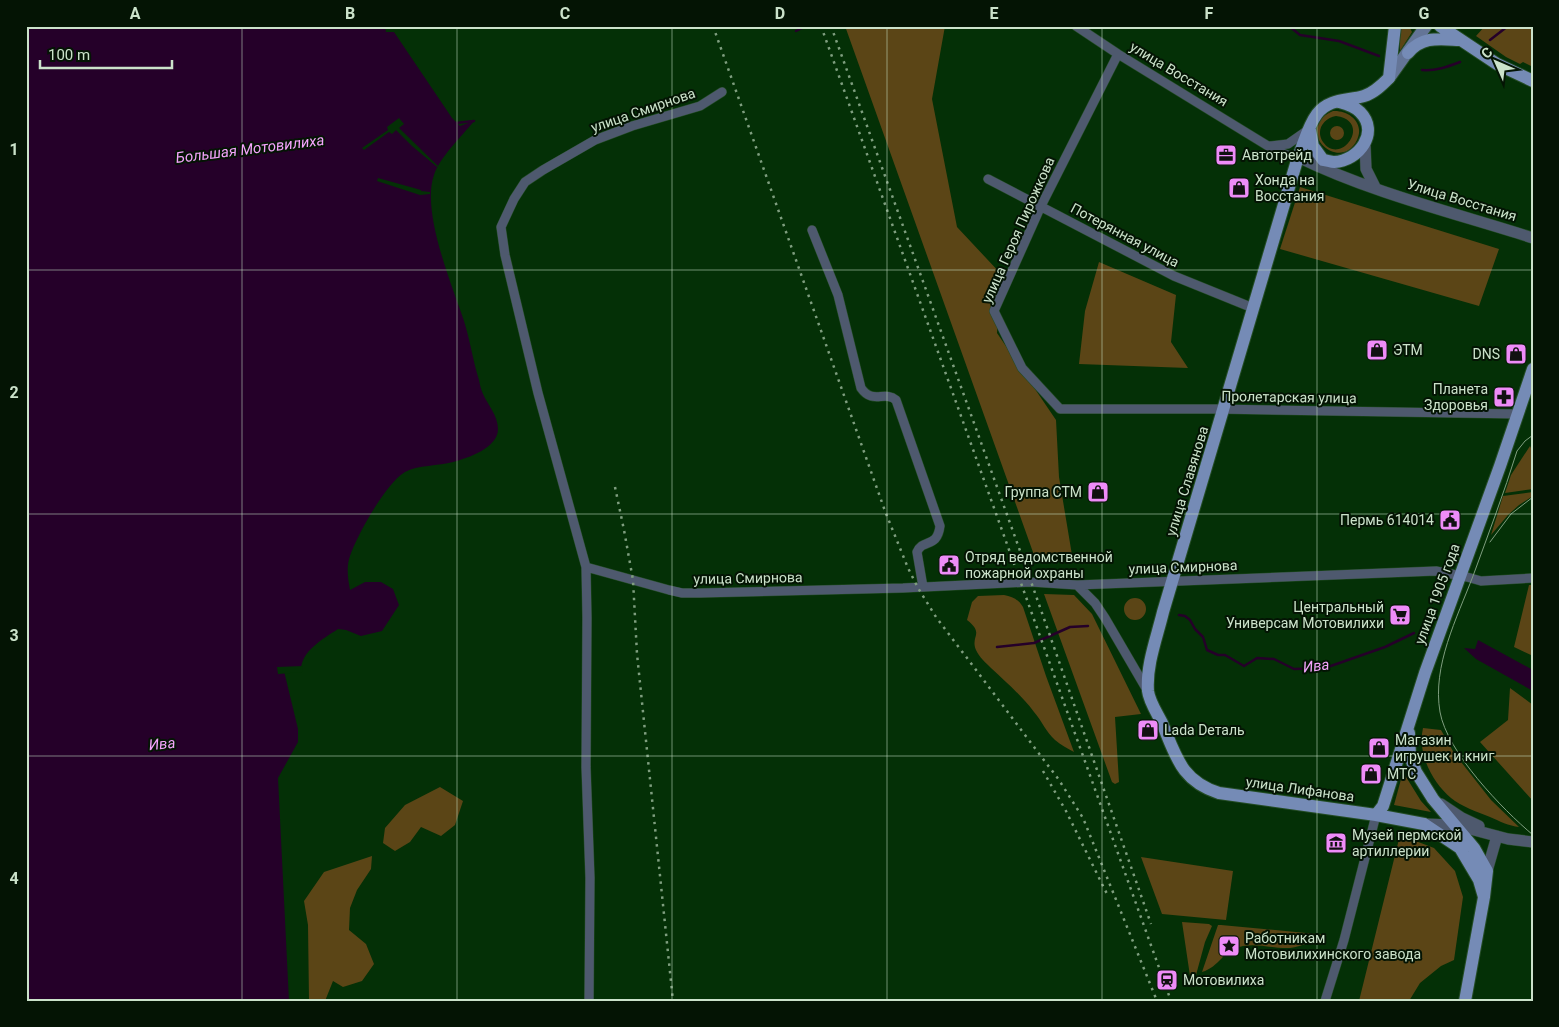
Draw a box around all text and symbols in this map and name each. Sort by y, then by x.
text: A [130,4,141,23]
text: B [345,4,355,23]
text: C [560,4,570,23]
text: D [775,4,785,23]
text: E [990,4,999,23]
text: F [1205,4,1214,23]
text: G [1419,4,1430,23]
scale bar [40,38,172,70]
street label: улица Восстания [1127,38,1231,110]
north arrow [1472,38,1522,88]
text: С [1478,44,1496,62]
text: 100 m [48,46,90,64]
street label: улица Смирнова [589,85,697,135]
water label: Большая Мотовилиха [175,131,325,167]
text: 1 [9,140,19,159]
office icon: Автотрейд [1214,143,1238,167]
place label: Автотрейд [1242,147,1312,163]
street label: улица Героя Пирожкова [978,154,1058,306]
place label: Хонда на Восстания [1255,172,1324,204]
shop icon: Хонда на Восстания [1227,176,1251,200]
street label: Улица Восстания [1405,176,1519,224]
street label: Потерянная улица [1068,200,1182,270]
shop icon: ЭТМ [1365,338,1389,362]
place label: ЭТМ [1393,342,1423,358]
shop icon: DNS [1504,342,1528,366]
place label: DNS [1473,346,1500,362]
place label: Планета Здоровья [1424,381,1488,413]
text: 2 [9,383,19,402]
pharmacy icon: Планета Здоровья [1492,385,1516,409]
street label: Пролетарская улица [1221,388,1357,406]
street label: улица Славянова [1163,424,1211,538]
shop icon: Группа СТМ [1086,480,1110,504]
place label: Группа СТМ [1004,484,1082,500]
public building icon: Пермь 614014 [1438,508,1462,532]
place label: Пермь 614014 [1340,512,1434,528]
street label: улица 1905 года [1411,541,1463,647]
place label: Отряд ведомственной пожарной охраны [965,549,1113,581]
public building icon: Отряд ведомственной пожарной охраны [937,553,961,577]
street label: улица Смирнова [1128,557,1238,577]
street label: улица Смирнова [693,569,803,587]
place label: Центральный Универсам Мотовилихи [1226,599,1384,631]
supermarket icon: Центральный Универсам Мотовилихи [1388,603,1412,627]
text: 3 [9,626,19,645]
water label: Ива [1302,655,1330,677]
shop icon: Lada Dеталь [1136,718,1160,742]
place label: Lada Dеталь [1164,722,1245,738]
place label: Магазин игрушек и книг [1395,732,1494,764]
water label: Ива [148,734,176,754]
shop icon: Магазин игрушек и книг [1367,736,1391,760]
shop icon: МТС [1359,762,1383,786]
place label: МТС [1387,766,1416,782]
street label: улица Лифанова [1245,773,1355,805]
place label: Музей пермской артиллерии [1352,827,1462,859]
museum icon: Музей пермской артиллерии [1324,831,1348,855]
text: 4 [9,869,19,888]
place label: Работникам Мотовилихинского завода [1245,930,1421,962]
place icon: Работникам Мотовилихинского завода [1217,934,1241,958]
station icon: Мотовилиха [1155,968,1179,992]
place label: Мотовилиха [1183,972,1264,988]

